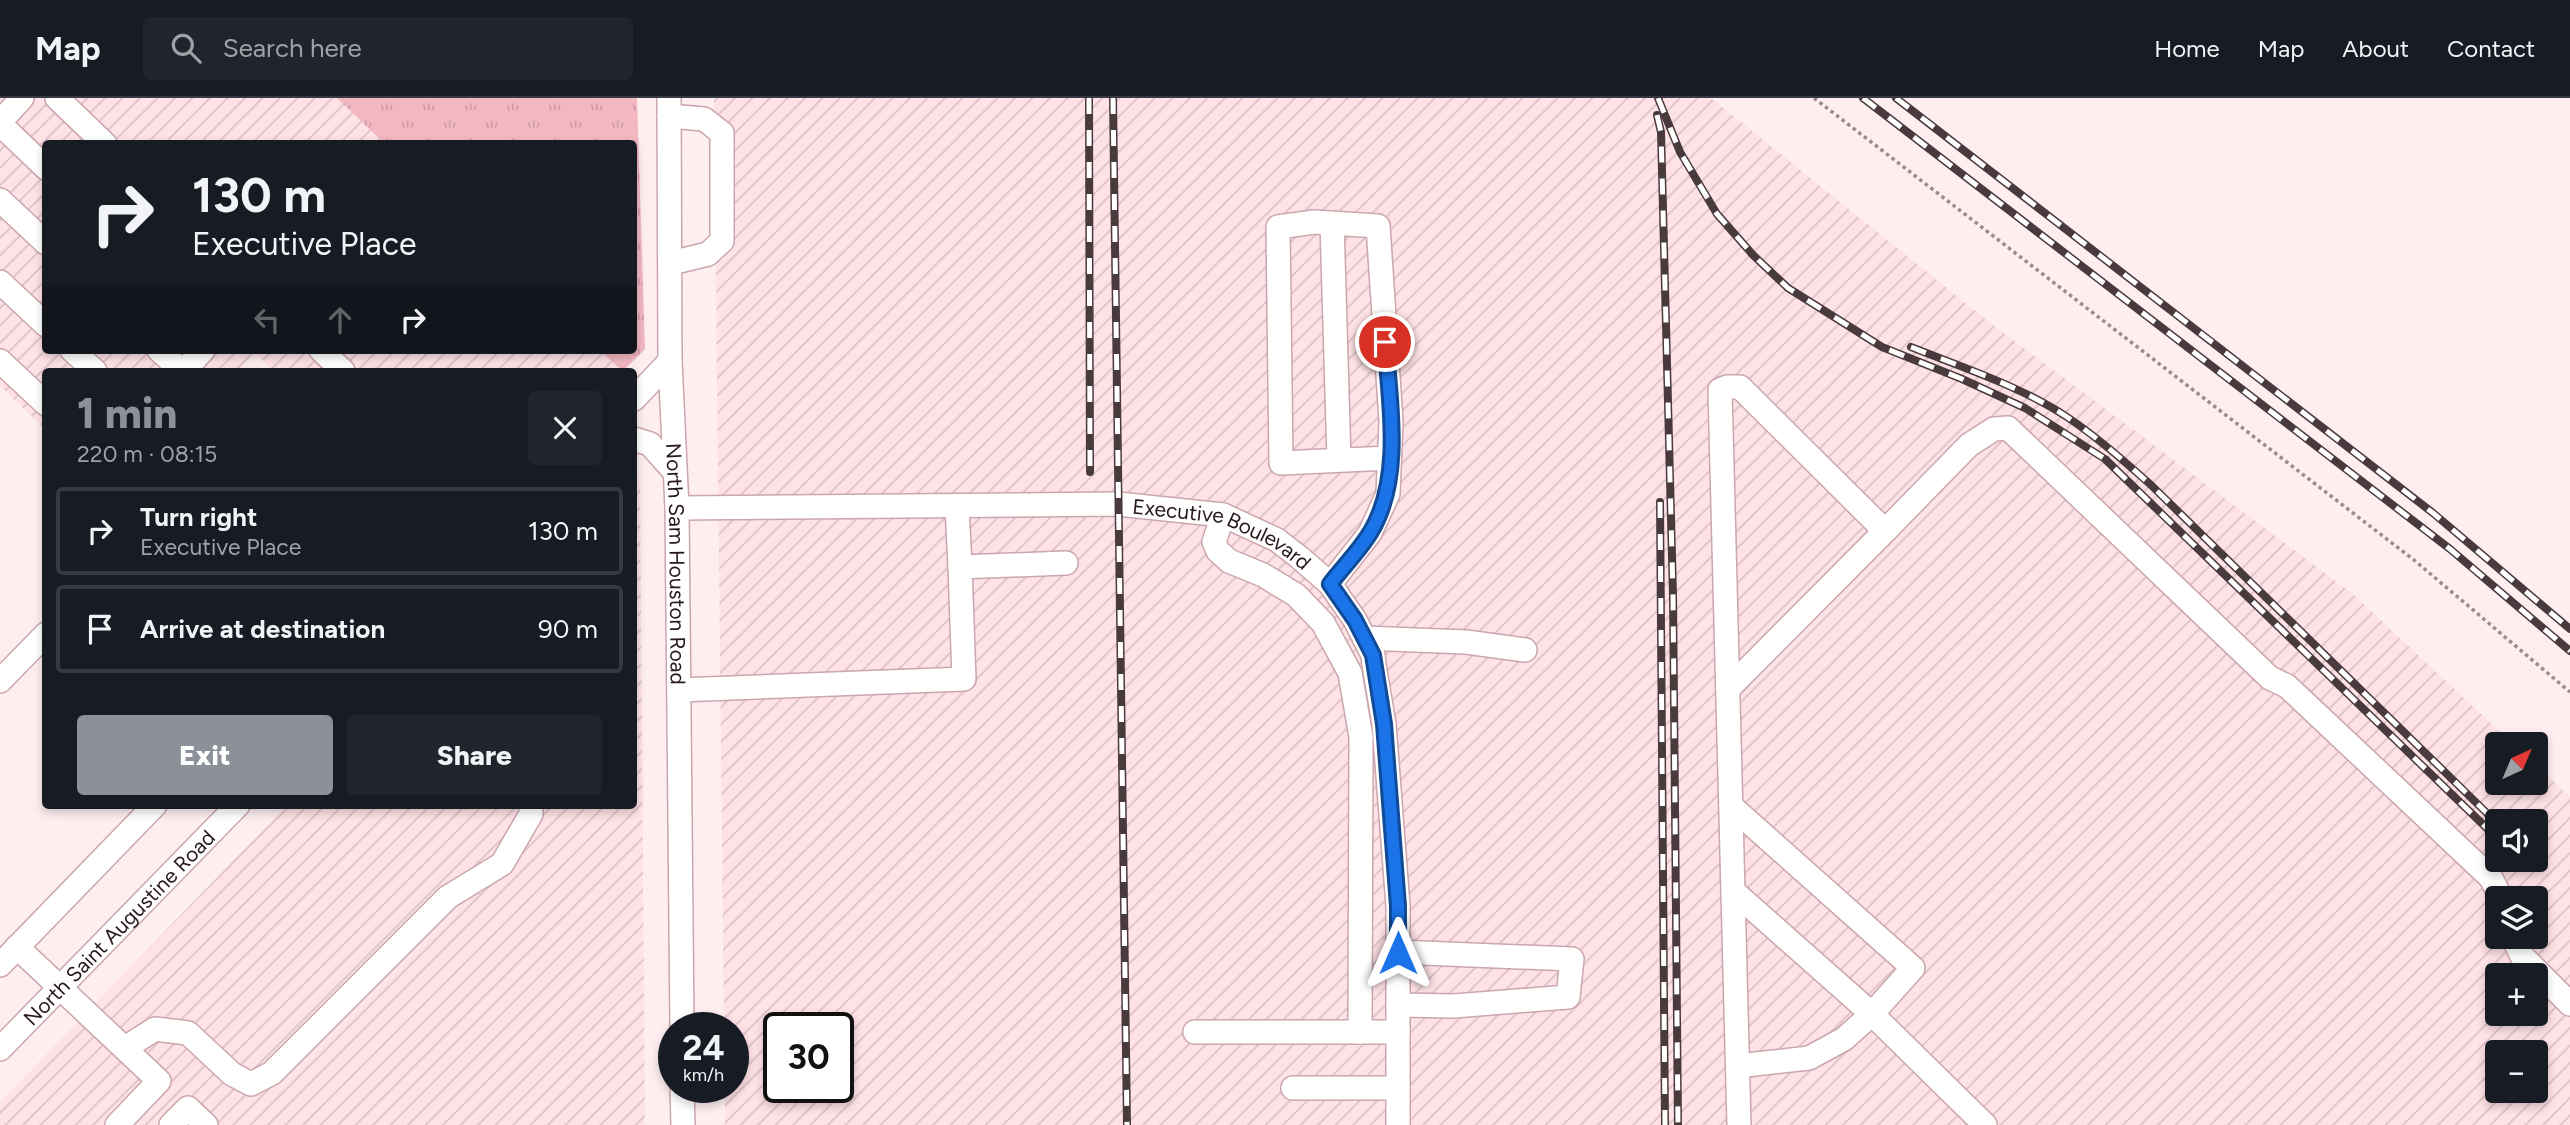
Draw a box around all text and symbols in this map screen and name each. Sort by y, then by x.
search box [143,17,633,80]
text: Map [35,29,101,68]
icon: search [167,29,205,67]
text: Search here [223,32,362,64]
text: Home [2154,34,2220,63]
text: Map [2258,34,2304,63]
text: About [2342,34,2409,63]
text: Contact [2447,34,2535,63]
text: 130 m [192,165,326,224]
icon: right [77,168,168,259]
text: Executive Place [192,225,416,263]
icon: left [248,301,286,339]
icon: ahead [321,301,359,339]
icon: right [394,301,432,339]
pin [1355,312,1415,372]
icon: arrive [1366,323,1404,361]
text: 1 min [77,388,177,439]
button: close [528,391,602,465]
text: 220 m · 08:15 [77,440,217,468]
street label: North Sam Houston Road [661,442,691,685]
street label: Executive Boulevard [1131,493,1316,575]
text: Turn right [140,501,257,533]
icon: right [81,512,119,550]
text: 130 m [528,515,598,547]
text: Executive Place [140,533,301,561]
icon: arrive [81,610,119,648]
text: Arrive at destination [140,613,385,645]
text: 90 m [538,613,598,645]
button: Exit [77,715,333,795]
button: Share [347,715,602,795]
north arrow [2485,732,2548,794]
map controls [2485,732,2548,1103]
button: sound [2485,809,2548,872]
street label: North Saint Augustine Road [18,824,220,1030]
button: layers [2485,886,2548,949]
position arrow [1361,916,1435,990]
button: + [2485,963,2548,1026]
speed limit sign: 30 [763,1012,854,1103]
text: 24 [682,1027,725,1069]
button: − [2485,1040,2548,1103]
text: km/h [683,1064,724,1086]

